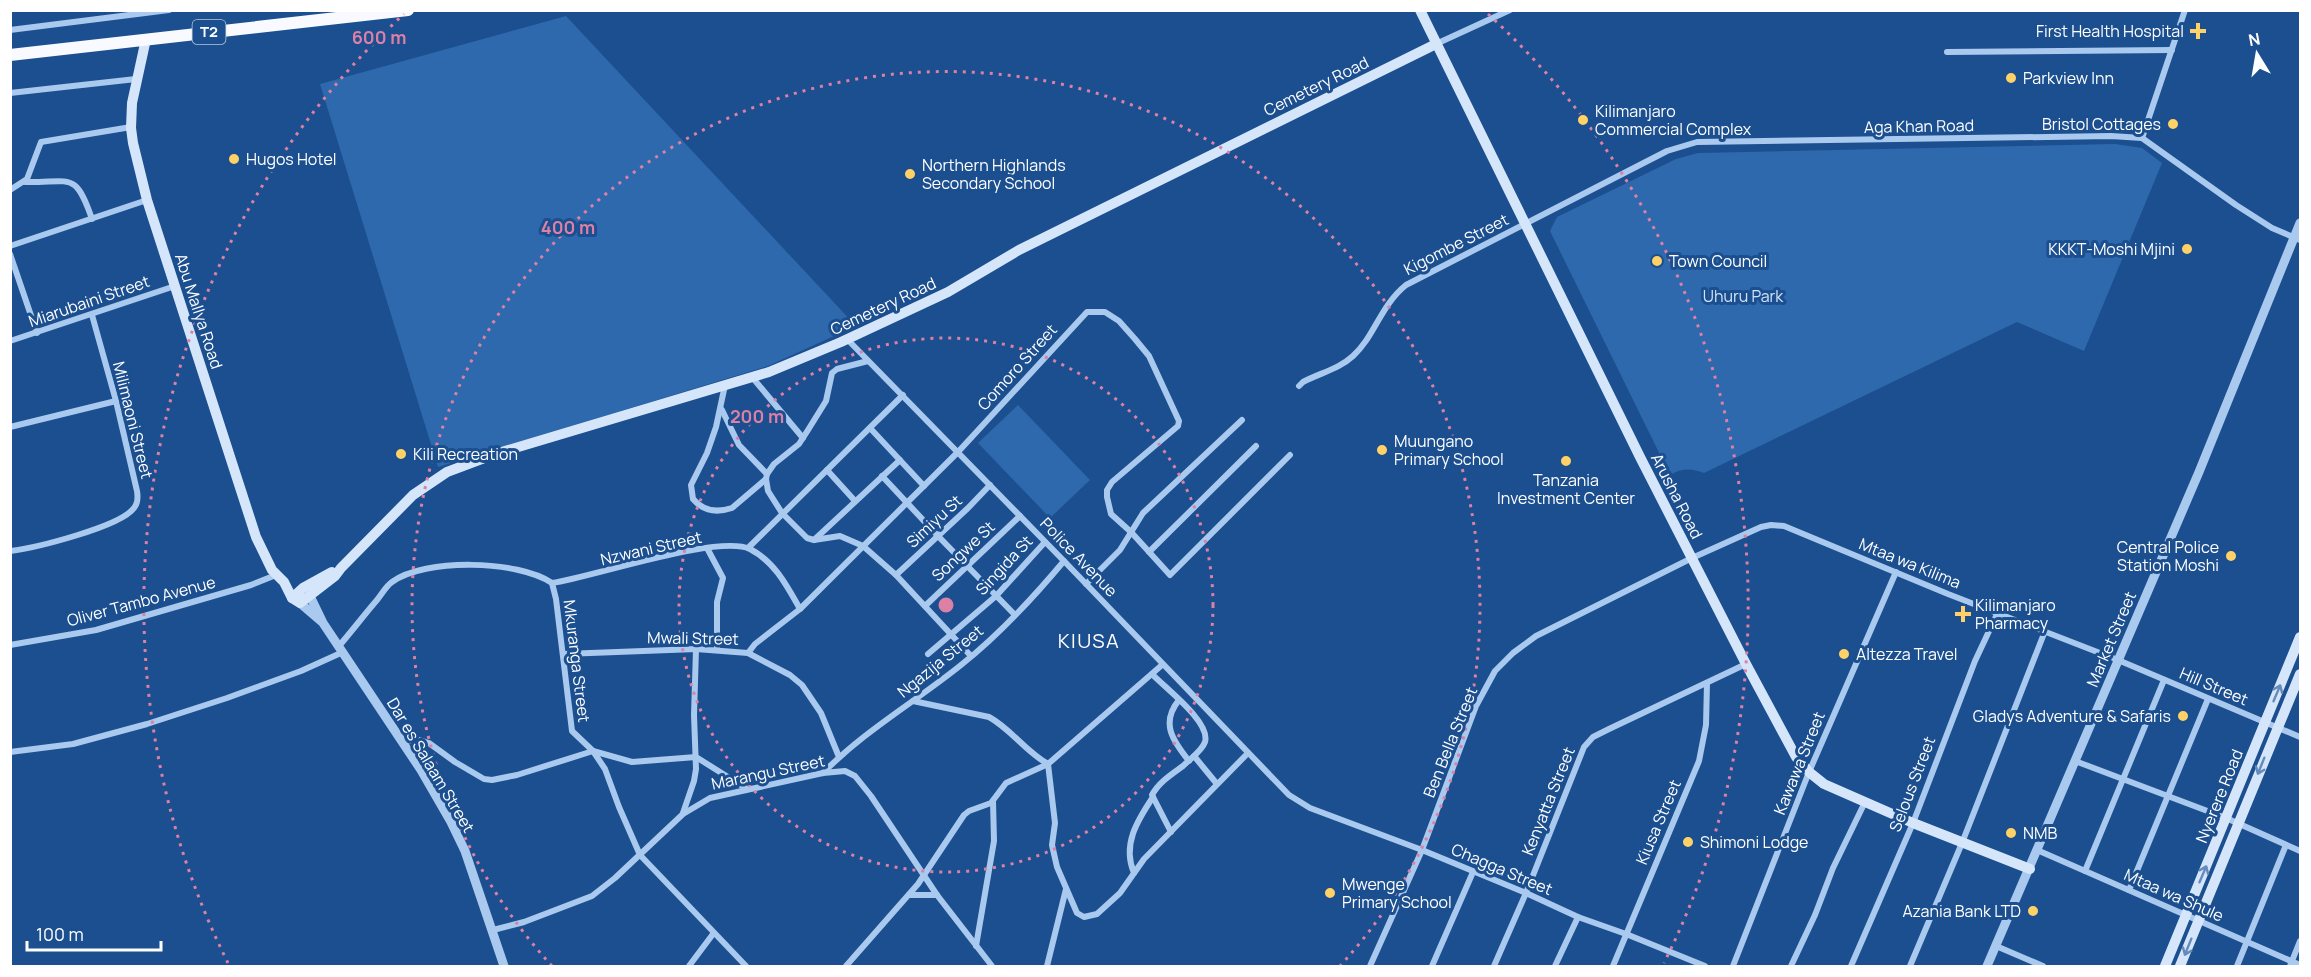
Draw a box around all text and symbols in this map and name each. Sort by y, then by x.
road number: T2 [192,20,226,44]
place label: First Health Hospital [2036,20,2184,42]
marker: First Health Hospital [2189,22,2207,40]
north arrow [2227,24,2287,84]
text: 600 m [352,25,406,49]
text: N [2246,27,2262,51]
street label: Cemetery Road [1260,51,1372,121]
place label: Parkview Inn [2023,67,2114,89]
marker: Parkview Inn [2004,71,2018,85]
place label: Kilimanjaro Commercial Complex [1595,100,1752,140]
marker: Kilimanjaro Commercial Complex [1576,113,1590,127]
place label: Bristol Cottages [2042,113,2161,135]
street label: Aga Khan Road [1864,114,1974,138]
marker: Bristol Cottages [2166,117,2180,131]
place label: Hugos Hotel [246,148,337,170]
marker: Hugos Hotel [227,152,241,166]
place label: Northern Highlands Secondary School [922,154,1066,194]
marker: Northern Highlands Secondary School [903,167,917,181]
street label: Kigombe Street [1400,208,1512,280]
text: 400 m [541,215,595,239]
place label: KKKT-Moshi Mjini [2048,238,2175,260]
marker: KKKT-Moshi Mjini [2180,242,2194,256]
street label: Abu Mallya Road [170,250,228,372]
place label: Town Council [1669,250,1767,272]
marker: Town Council [1650,254,1664,268]
street label: Miarubaini Street [25,270,153,332]
street label: Cemetery Road [827,272,939,340]
park label: Uhuru Park [1703,285,1784,307]
street label: Comoro Street [972,319,1062,415]
street label: Milimaoni Street [108,359,158,481]
text: 200 m [730,404,784,428]
place label: Muungano Primary School [1394,430,1504,470]
place label: Kili Recreation [413,443,518,465]
marker: Muungano Primary School [1375,443,1389,457]
marker: Kili Recreation [394,447,408,461]
street label: Arusha Road [1646,449,1708,543]
marker: Tanzania Investment Center [1559,454,1573,468]
place label: Tanzania Investment Center [1497,469,1635,509]
street label: Simiyu St [902,490,966,552]
street label: Police Avenue [1035,512,1123,602]
street label: Songwe St [927,516,999,586]
street label: Nzwani Street [598,526,704,570]
street label: Singida St [971,530,1037,600]
street label: Mtaa wa Kilima [1856,533,1964,593]
place label: Central Police Station Moshi [2117,536,2219,576]
marker: Central Police Station Moshi [2224,549,2238,563]
street label: Oliver Tambo Avenue [64,571,218,631]
street label: Market Street [2081,588,2141,690]
place label: Kilimanjaro Pharmacy [1975,594,2056,634]
centre of rings [936,595,956,615]
street label: Mkuranga Street [559,598,595,724]
marker: Kilimanjaro Pharmacy [1956,607,1970,621]
street label: Ngazija Street [892,620,988,702]
street label: Mwali Street [647,626,739,650]
district label: KIUSA [1058,627,1120,654]
place label: Altezza Travel [1856,643,1958,665]
marker: Altezza Travel [1837,647,1851,661]
street label: Hill Street [2176,662,2252,710]
street label: Ben Bella Street [1418,683,1482,801]
one-way arrow [2272,685,2283,703]
street label: Dar es Salaam Street [382,694,480,836]
place label: Gladys Adventure & Safaris [1973,705,2171,727]
street label: Kawawa Street [1768,708,1830,818]
marker: Gladys Adventure & Safaris [2176,709,2190,723]
street label: Selous Street [1884,733,1940,835]
street label: Kenyatta Street [1516,744,1580,858]
street label: Nyerere Road [2190,746,2248,846]
street label: Marangu Street [709,749,827,795]
one-way arrow [2255,756,2266,775]
street label: Kiusa Street [1630,776,1686,868]
place label: NMB [2023,822,2057,844]
marker: NMB [2004,826,2018,840]
place label: Shimoni Lodge [1700,831,1808,853]
marker: Shimoni Lodge [1681,835,1695,849]
street label: Chagga Street [1448,838,1556,900]
street label: Mtaa wa Shule [2121,863,2227,927]
one-way arrow [2198,865,2209,883]
place label: Mwenge Primary School [1342,873,1452,913]
marker: Mwenge Primary School [1323,886,1337,900]
place label: Azania Bank LTD [1902,900,2021,922]
marker: Azania Bank LTD [2026,904,2040,918]
scale bar [27,914,160,952]
text: 100 m [36,922,84,946]
one-way arrow [2182,937,2193,956]

